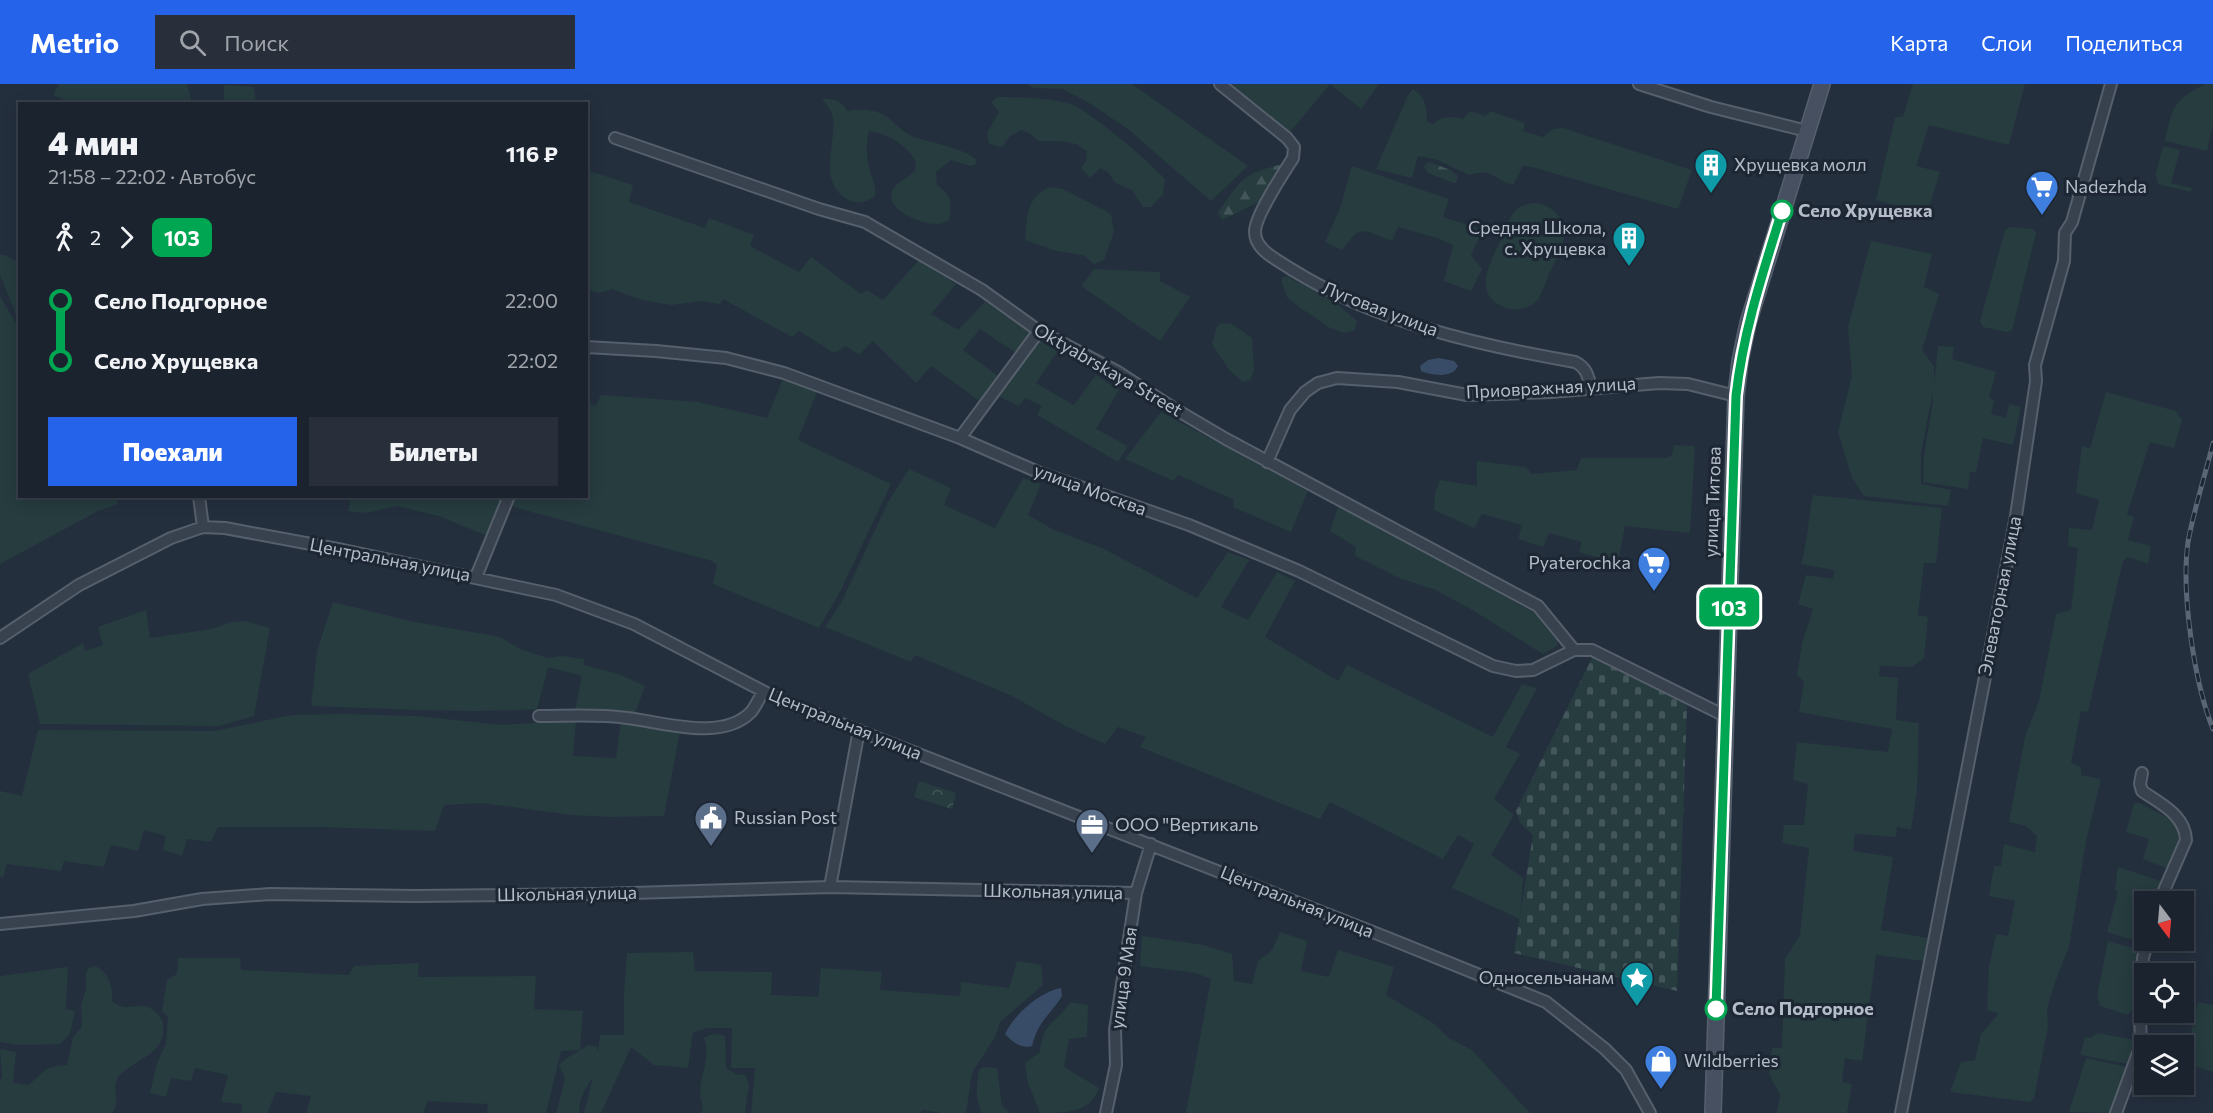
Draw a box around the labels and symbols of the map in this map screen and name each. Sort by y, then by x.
building icon: Хрущевка молл [1693,147,1729,194]
place label: Хрущевка молл [1734,153,1867,175]
supermarket icon: Nadezhda [2024,169,2060,216]
place label: Nadezhda [2065,175,2147,197]
place label: Село Хрущевка [1798,199,1932,221]
marker: Село Хрущевка [1771,200,1793,222]
place label: Средняя Школа, с. Хрущевка [1468,216,1606,259]
building icon: Средняя Школа, с. Хрущевка [1611,220,1647,267]
street label: Луговая улица [1319,276,1441,340]
street label: Oktyabrskaya Street [1030,318,1187,421]
street label: Приовражная улица [1465,372,1637,402]
street label: улица Титова [1699,446,1725,558]
street label: улица Москва [1031,459,1150,520]
street label: Элеваторная улица [1973,514,2025,678]
street label: Центральная улица [308,533,472,585]
supermarket icon: Pyaterochka [1636,545,1672,592]
place label: Pyaterochka [1528,551,1631,573]
line badge: 103 [1694,588,1764,626]
street label: Центральная улица [766,682,925,764]
public building icon: Russian Post [693,800,729,847]
place label: Russian Post [734,806,837,828]
office icon: ООО "Вертикаль [1074,807,1110,854]
place label: ООО "Вертикаль [1115,813,1258,835]
street label: Центральная улица [1218,860,1377,942]
street label: Школьная улица [983,879,1123,903]
street label: Школьная улица [497,881,637,905]
north arrow [2134,891,2194,951]
street label: улица 9 Мая [1105,925,1141,1030]
place icon: Односельчанам [1619,960,1655,1007]
place label: Односельчанам [1479,966,1614,988]
place label: Село Подгорное [1732,997,1874,1019]
marker: Село Подгорное [1705,998,1727,1020]
shop icon: Wildberries [1643,1043,1679,1090]
place label: Wildberries [1684,1049,1779,1071]

